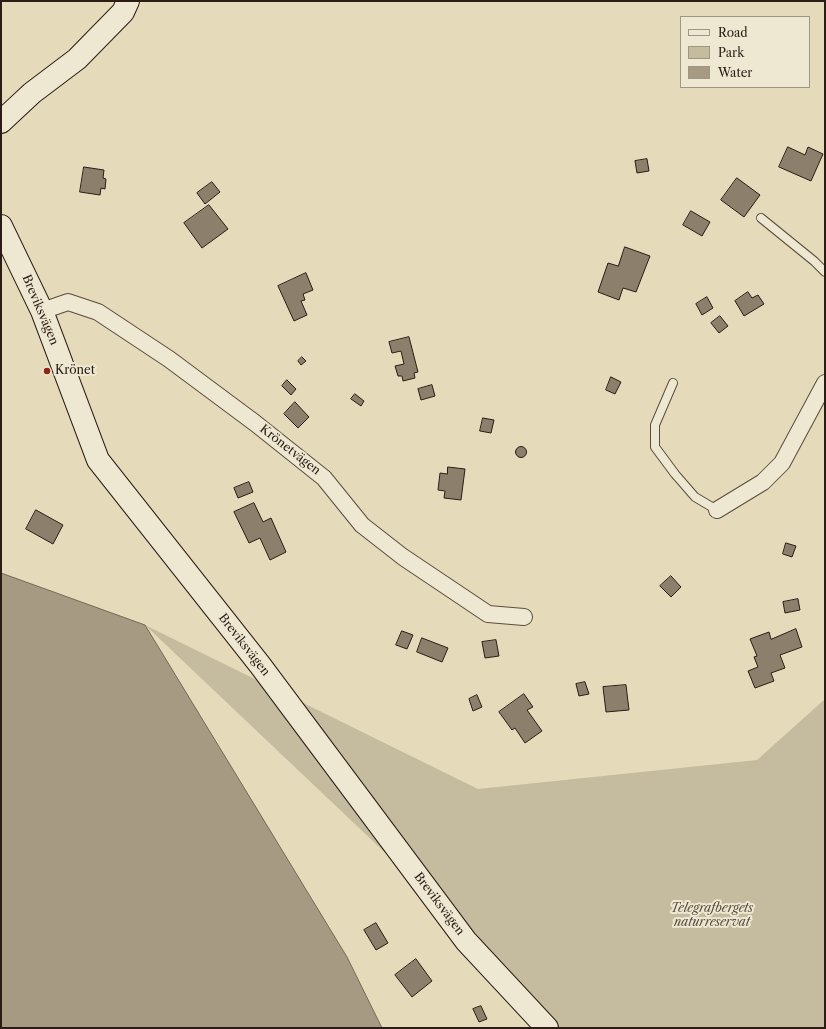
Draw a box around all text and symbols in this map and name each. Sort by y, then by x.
legend [680,16,810,88]
text: Road [718,25,748,40]
text: Park [718,45,744,60]
text: Water [718,65,752,80]
street label: Breviksvägen [19,273,61,347]
place label: Krönet [55,364,95,378]
marker: Krönet [42,366,52,376]
street label: Krönetvägen [257,422,323,478]
street label: Breviksvägen [215,611,273,679]
street label: Breviksvägen [411,870,467,938]
park label: Telegrafbergets naturreservat [671,902,753,930]

